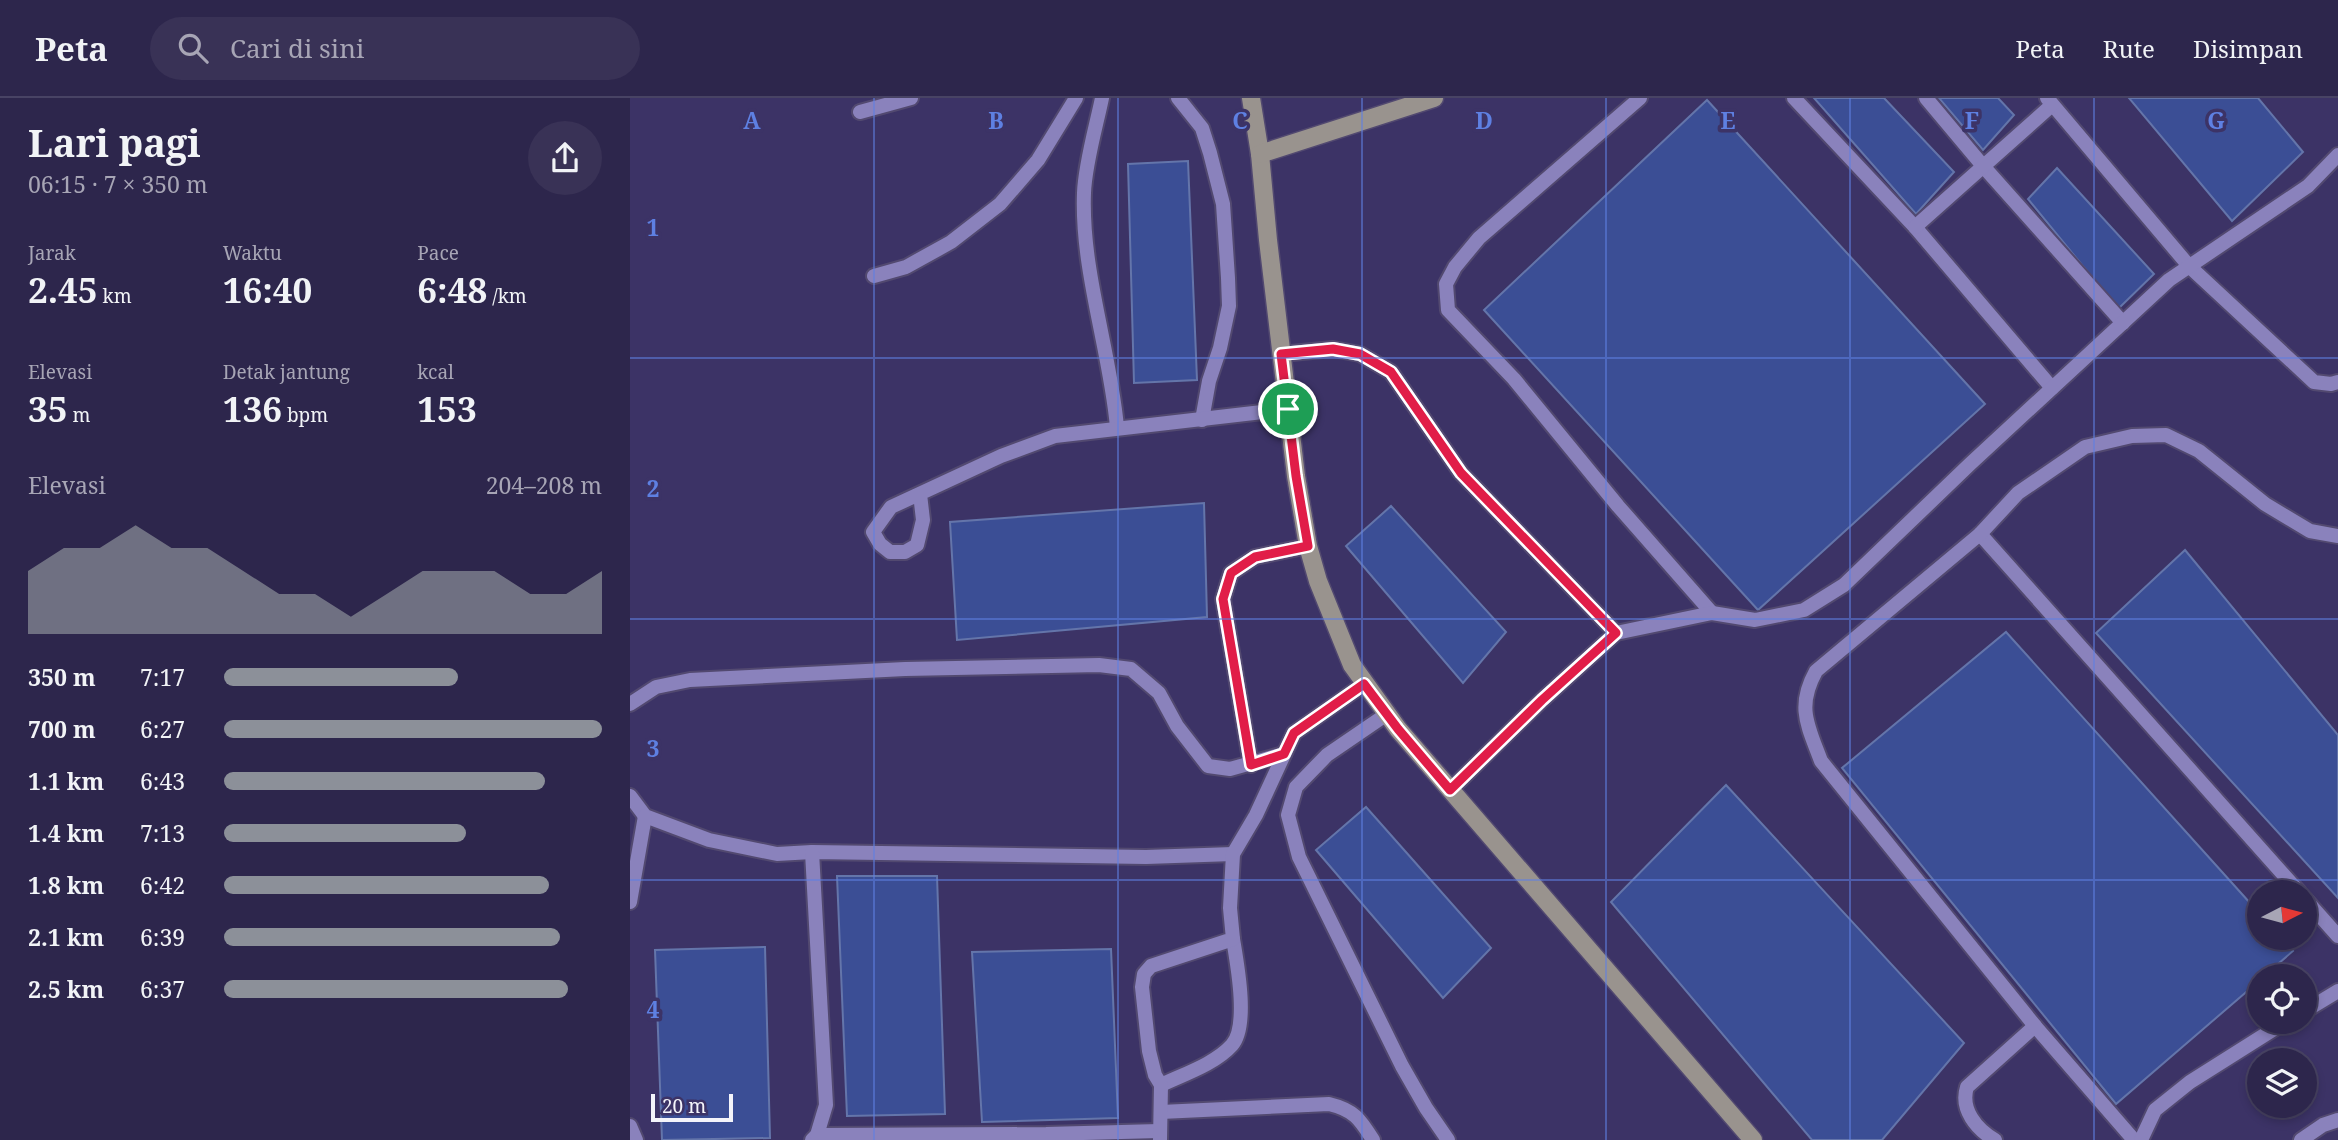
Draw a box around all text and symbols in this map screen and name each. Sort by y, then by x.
search box [150,17,640,80]
text: Peta [35,26,108,71]
icon: search [174,29,212,67]
text: Cari di sini [230,30,364,66]
text: Peta [2015,32,2065,65]
text: Rute [2103,32,2155,65]
text: Disimpan [2193,32,2303,65]
text: A [743,104,761,136]
text: B [988,104,1004,136]
text: C [1232,104,1248,136]
text: D [1475,104,1493,136]
text: E [1720,104,1736,136]
text: F [1965,104,1979,136]
text: G [2207,104,2225,136]
text: Lari pagi [28,116,201,168]
button: share [528,121,602,195]
text: 06:15 · 7 × 350 m [28,168,208,200]
text: 1 [647,211,660,243]
text: Jarak [28,240,76,266]
text: Waktu [223,240,282,266]
text: Pace [417,240,459,266]
text: 2.45 [28,266,98,313]
text: 16:40 [223,266,312,313]
text: 6:48 [417,266,487,313]
text: km [98,283,132,309]
text: /km [487,283,527,309]
text: Elevasi [28,359,92,385]
text: Detak jantung [223,359,350,385]
text: kcal [417,359,454,385]
pin [1258,379,1318,439]
text: 35 [28,385,68,432]
text: 136 [223,385,282,432]
text: 153 [417,385,477,432]
icon: arrive [1269,390,1307,428]
text: m [68,402,90,428]
text: bpm [282,402,328,428]
text: Elevasi [28,469,106,501]
text: 204–208 m [486,469,602,501]
text: 2 [647,472,660,504]
text: 350 m [28,661,96,693]
text: 7:17 [140,661,185,693]
text: 700 m [28,713,96,745]
text: 6:27 [140,713,185,745]
text: 3 [647,732,660,764]
text: 1.1 km [28,765,104,797]
text: 6:43 [140,765,185,797]
text: 1.4 km [28,817,104,849]
text: 7:13 [140,817,185,849]
text: 1.8 km [28,869,104,901]
text: 6:42 [140,869,185,901]
north arrow [2247,880,2317,950]
map controls [2247,880,2317,1118]
text: 2.1 km [28,921,104,953]
text: 6:39 [140,921,185,953]
button: locate [2247,964,2317,1034]
text: 2.5 km [28,973,104,1005]
text: 6:37 [140,973,185,1005]
text: 4 [647,993,660,1025]
button: layers [2247,1048,2317,1118]
scale bar [651,1091,733,1123]
text: 20 m [662,1093,706,1119]

